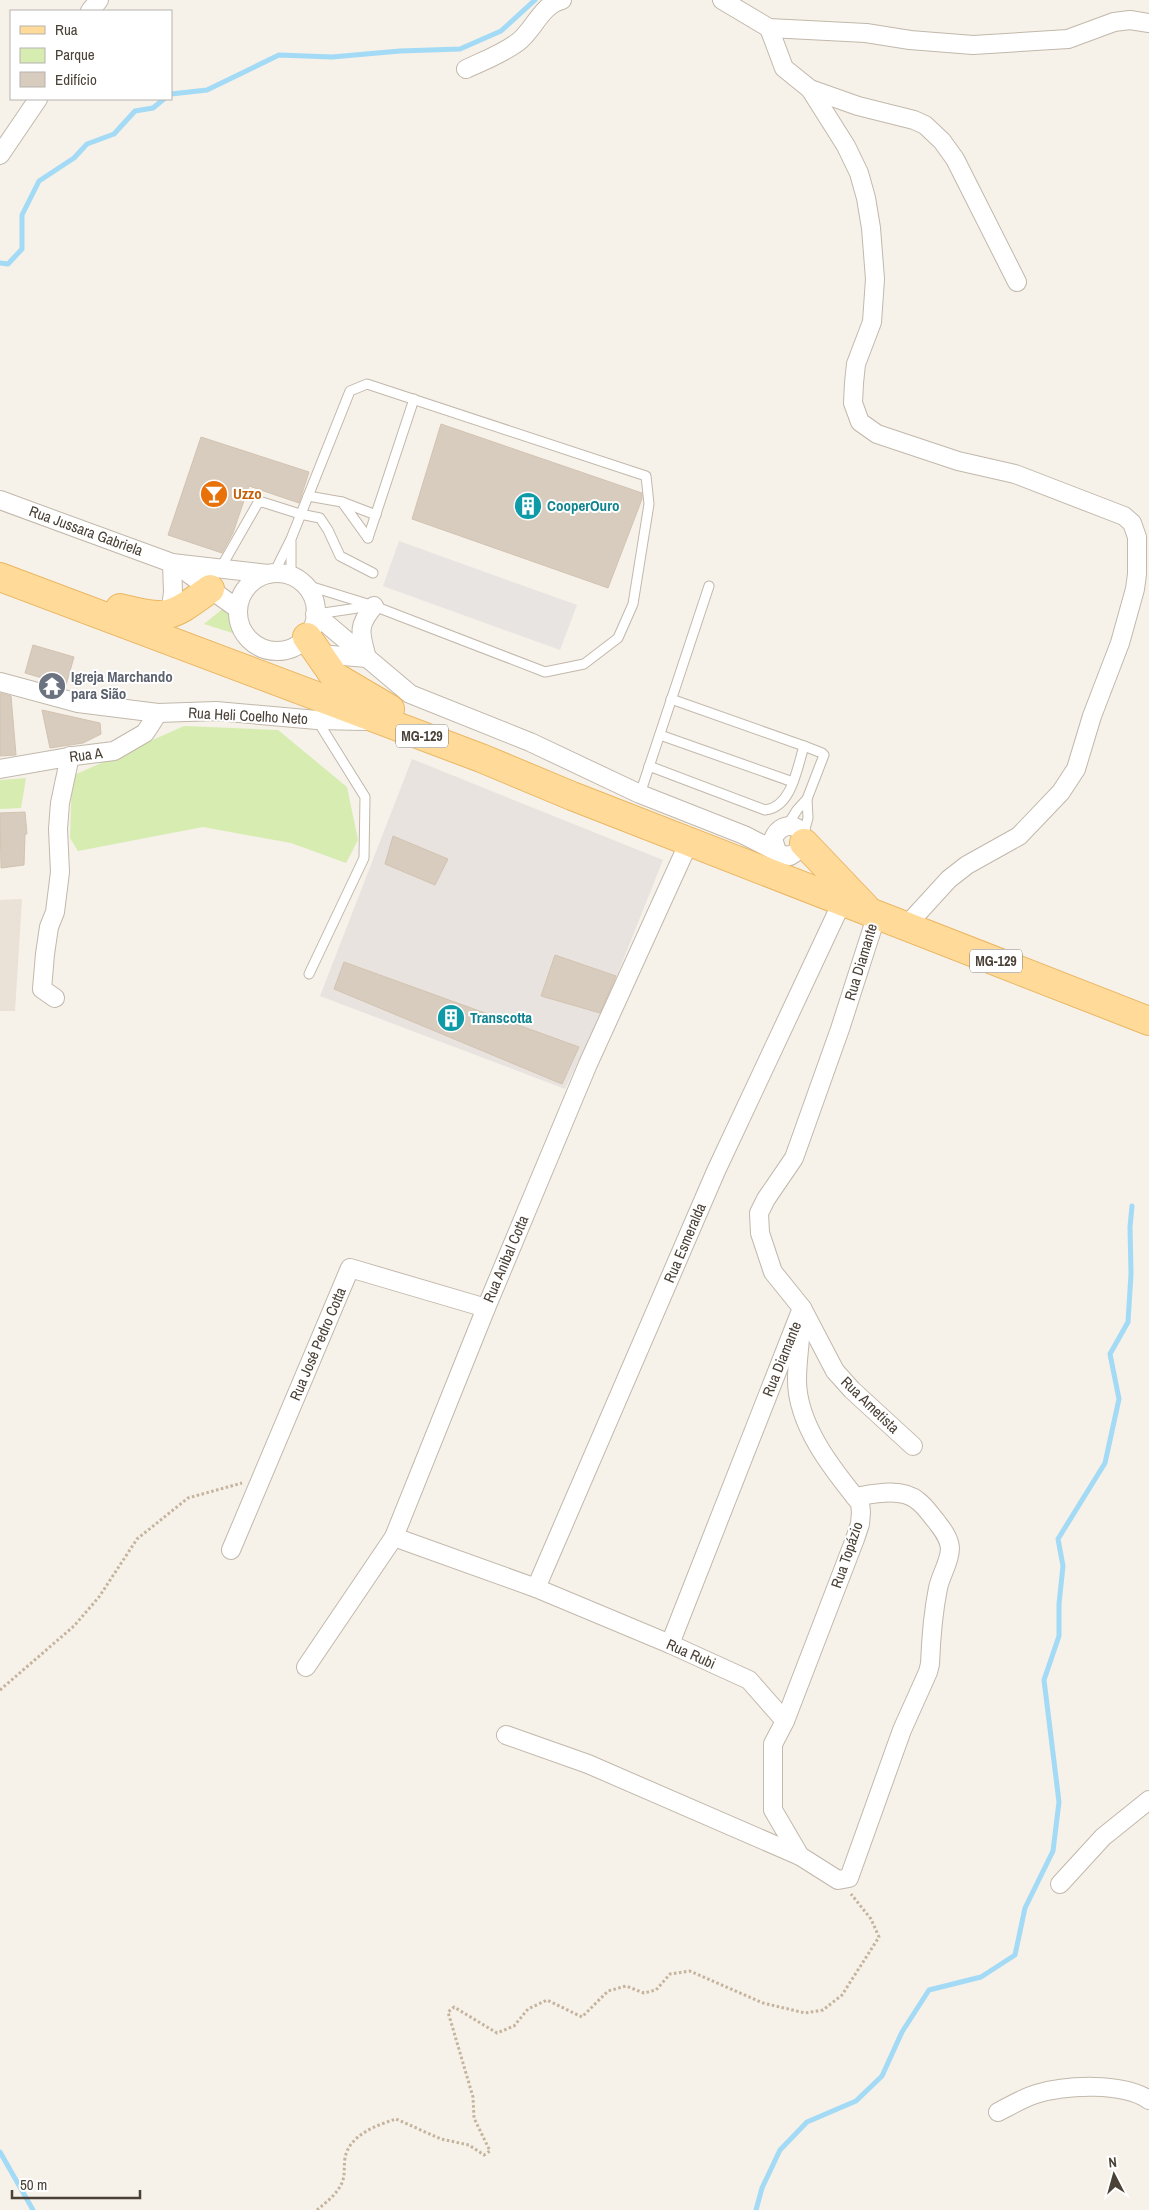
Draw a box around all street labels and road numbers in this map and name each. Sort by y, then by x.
street label: Rua Jussara Gabriela [26,500,146,561]
street label: Rua Heli Coelho Neto [188,702,308,729]
road number: MG-129 [396,724,448,748]
street label: Rua A [68,742,105,767]
street label: Rua Diamante [839,921,882,1003]
road number: MG-129 [970,949,1022,972]
street label: Rua Esmeralda [658,1200,711,1286]
street label: Rua Anibal Cotta [478,1212,533,1306]
street label: Rua José Pedro Cotta [284,1284,351,1404]
street label: Rua Diamante [757,1318,806,1400]
street label: Rua Ametista [836,1371,904,1438]
street label: Rua Topázio [825,1519,868,1591]
street label: Rua Rubi [663,1633,719,1674]

